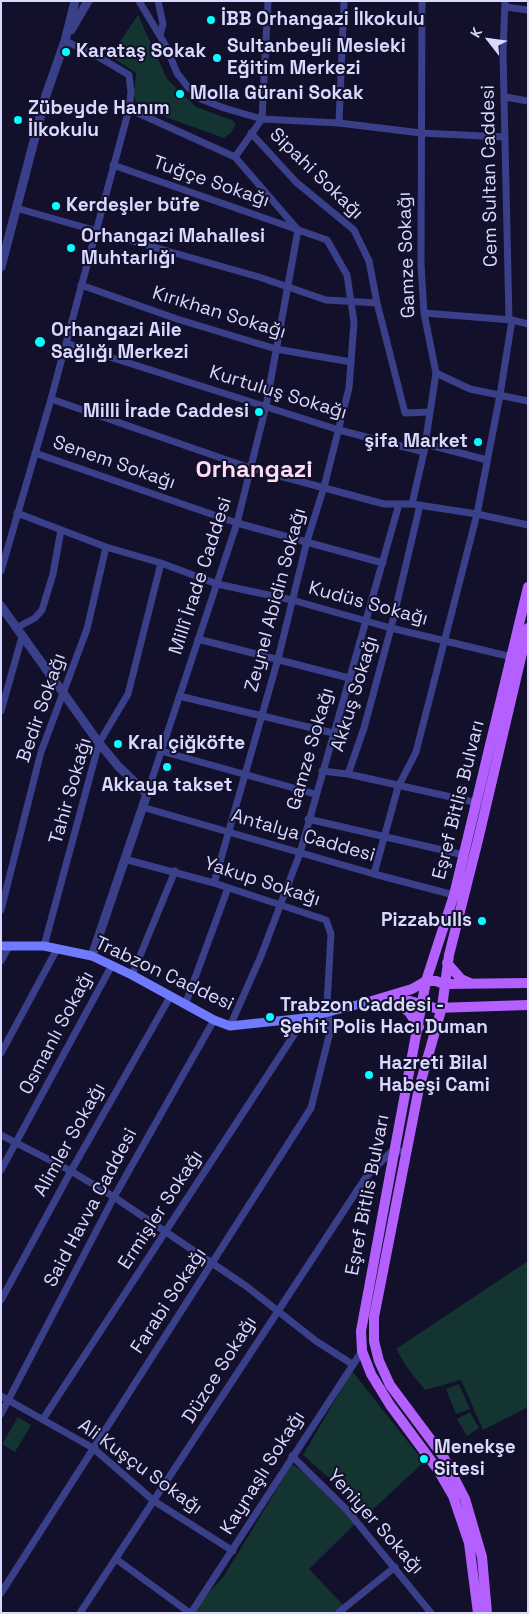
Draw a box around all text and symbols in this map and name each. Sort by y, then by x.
place label: İBB Orhangazi İlkokulu [221,9,425,31]
marker: İBB Orhangazi İlkokulu [205,14,217,26]
north arrow [464,15,514,65]
text: K [466,24,486,41]
place label: Sultanbeyli Mesleki Eğitim Merkezi [227,36,406,80]
place label: Karataş Sokak [76,41,206,63]
marker: Karataş Sokak [60,46,72,58]
marker: Sultanbeyli Mesleki Eğitim Merkezi [211,52,223,64]
place label: Molla Gürani Sokak [190,83,364,105]
street label: Cem Sultan Caddesi [477,85,503,267]
marker: Molla Gürani Sokak [174,88,186,100]
place label: Zübeyde Hanım İlkokulu [28,98,170,142]
marker: Zübeyde Hanım İlkokulu [12,114,24,126]
street label: Sipahi Sokağı [264,124,368,224]
street label: Tuğçe Sokağı [150,151,272,213]
street label: Gamze Sokağı [393,191,421,319]
place label: Kerdeşler büfe [66,195,200,217]
marker: Kerdeşler büfe [50,200,62,212]
place label: Orhangazi Mahallesi Muhtarlığı [81,226,265,270]
marker: Orhangazi Mahallesi Muhtarlığı [65,242,77,254]
street label: Kırıkhan Sokağı [150,282,288,344]
place label: Orhangazi Aile Sağlığı Merkezi [51,320,189,364]
marker: Orhangazi Aile Sağlığı Merkezi [33,335,47,349]
street label: Kurtuluş Sokağı [206,361,350,425]
place label: Milli İrade Caddesi [83,401,249,423]
marker: Milli İrade Caddesi [253,406,265,418]
street label: Senem Sokağı [50,431,178,495]
place label: şifa Market [364,431,468,453]
marker: şifa Market [472,436,484,448]
district label: Orhangazi [195,456,313,484]
street label: Millî İrade Caddesi [165,494,237,658]
street label: Zeynel Abidin Sokağı [241,506,311,694]
street label: Kudüs Sokağı [306,577,430,631]
street label: Akkuş Sokağı [327,633,383,755]
street label: Bedir Sokağı [13,651,71,765]
street label: Gamze Sokağı [283,685,339,813]
street label: Eşref Bitlis Bulvarı [428,718,490,882]
place label: Kral çiğköfte [128,733,245,755]
street label: Tahir Sokağı [45,735,97,847]
marker: Kral çiğköfte [112,738,124,750]
marker: Akkaya takset [161,761,173,773]
place label: Akkaya takset [102,775,232,797]
street label: Antalya Caddesi [229,805,377,867]
street label: Yakup Sokağı [201,852,323,912]
place label: Pizzabulls [381,910,472,932]
marker: Pizzabulls [476,915,488,927]
street label: Trabzon Caddesi [91,932,237,1016]
street label: Osmanlı Sokağı [15,967,99,1099]
place label: Trabzon Caddesi - Şehit Polis Hacı Duman [280,995,488,1039]
marker: Trabzon Caddesi - Şehit Polis Hacı Duman [264,1011,276,1023]
place label: Hazreti Bilal Habeşi Cami [379,1053,490,1097]
marker: Hazreti Bilal Habeşi Cami [363,1069,375,1081]
street label: Alimler Sokağı [29,1079,111,1201]
street label: Eşref Bitlis Bulvarı [341,1113,395,1277]
street label: Said Havva Caddesi [40,1125,142,1291]
street label: Ermişler Sokağı [114,1146,208,1274]
street label: Farabi Sokağı [126,1244,212,1358]
street label: Düzce Sokağı [178,1312,262,1428]
street label: Kaynaşlı Sokağı [216,1407,310,1539]
street label: Ali Kuşçu Sokağı [73,1414,207,1520]
place label: Menekşe Sitesi [434,1437,516,1481]
marker: Menekşe Sitesi [418,1453,430,1465]
street label: Yeniyer Sokağı [322,1465,428,1579]

